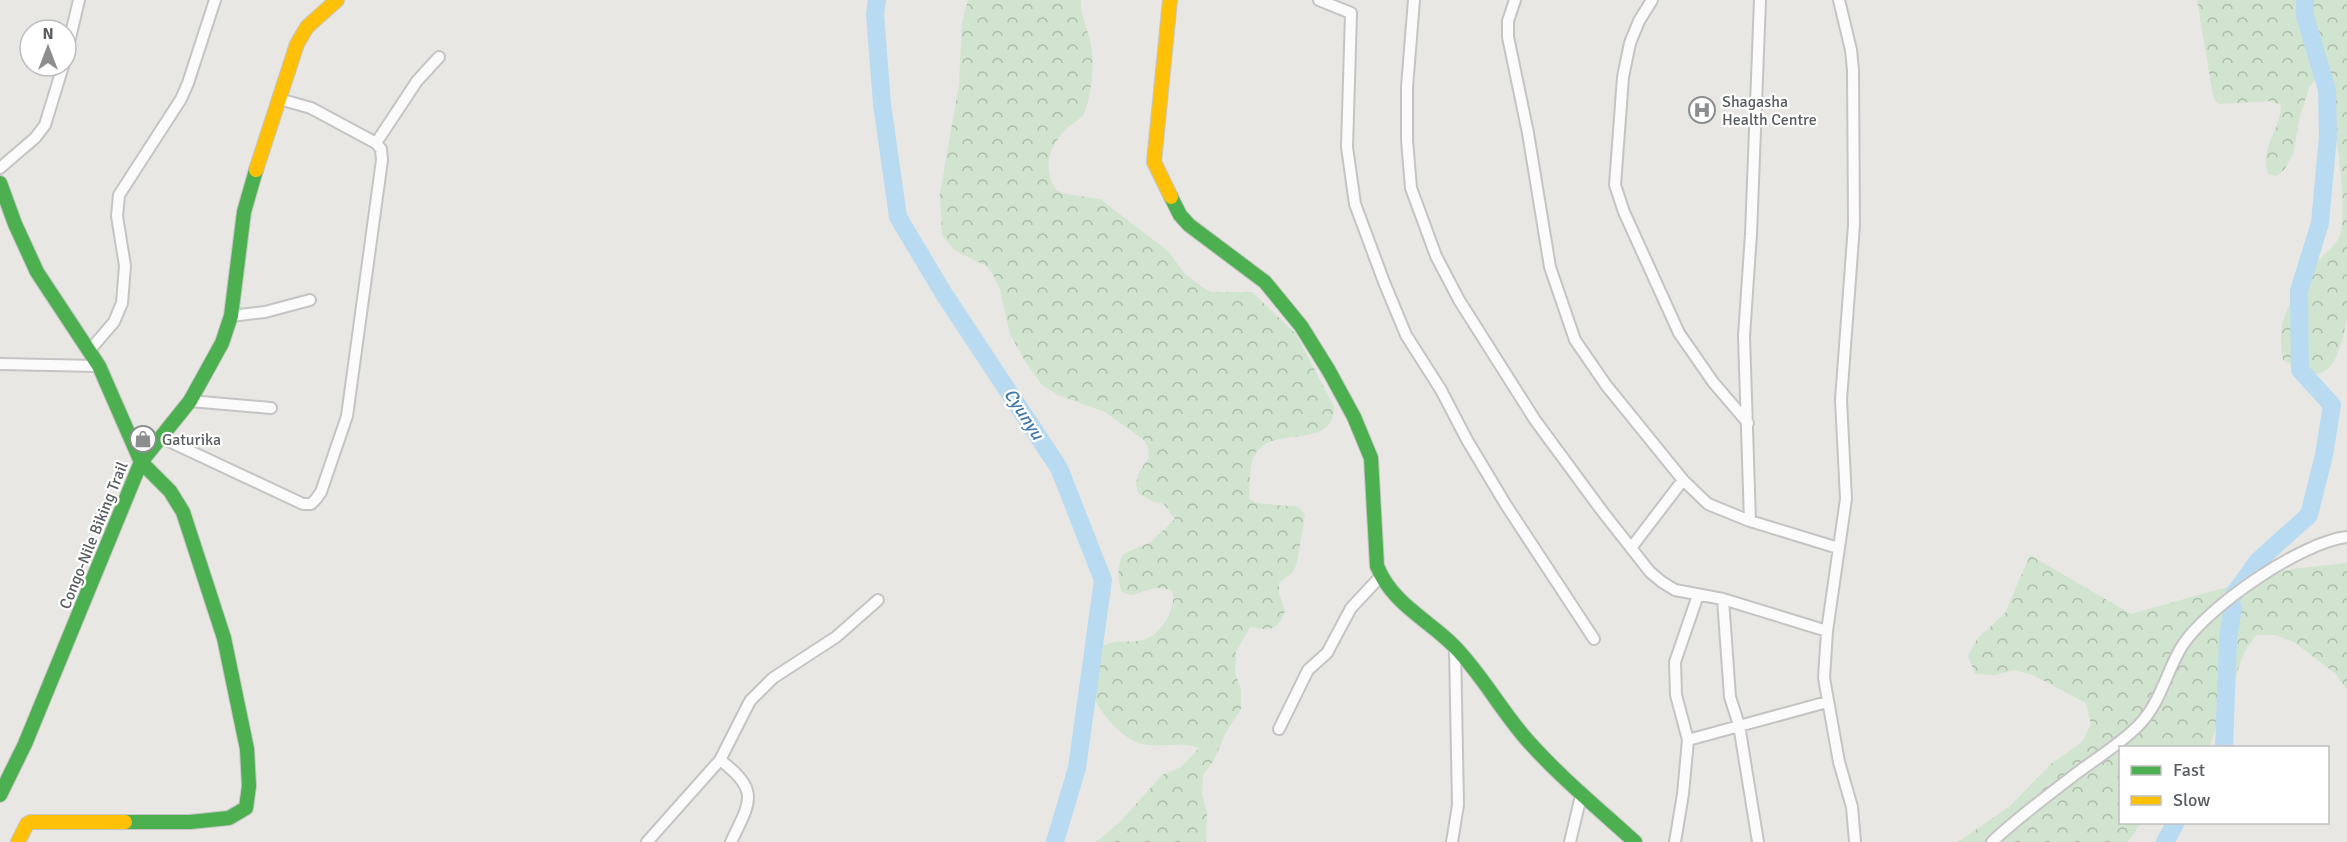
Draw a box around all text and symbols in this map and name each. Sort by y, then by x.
north arrow [18,18,78,78]
text: N [42,24,54,44]
place label: Shagasha Health Centre [1722,92,1817,130]
hospital icon: Shagasha Health Centre [1687,95,1717,125]
water label: Cyunyu [999,384,1049,445]
shop icon: Gaturika [128,424,158,454]
place label: Gaturika [162,430,221,450]
street label: Congo-Nile Biking Trail [55,458,133,612]
legend [2119,746,2329,824]
text: Fast [2173,759,2205,781]
text: Slow [2173,789,2210,811]

